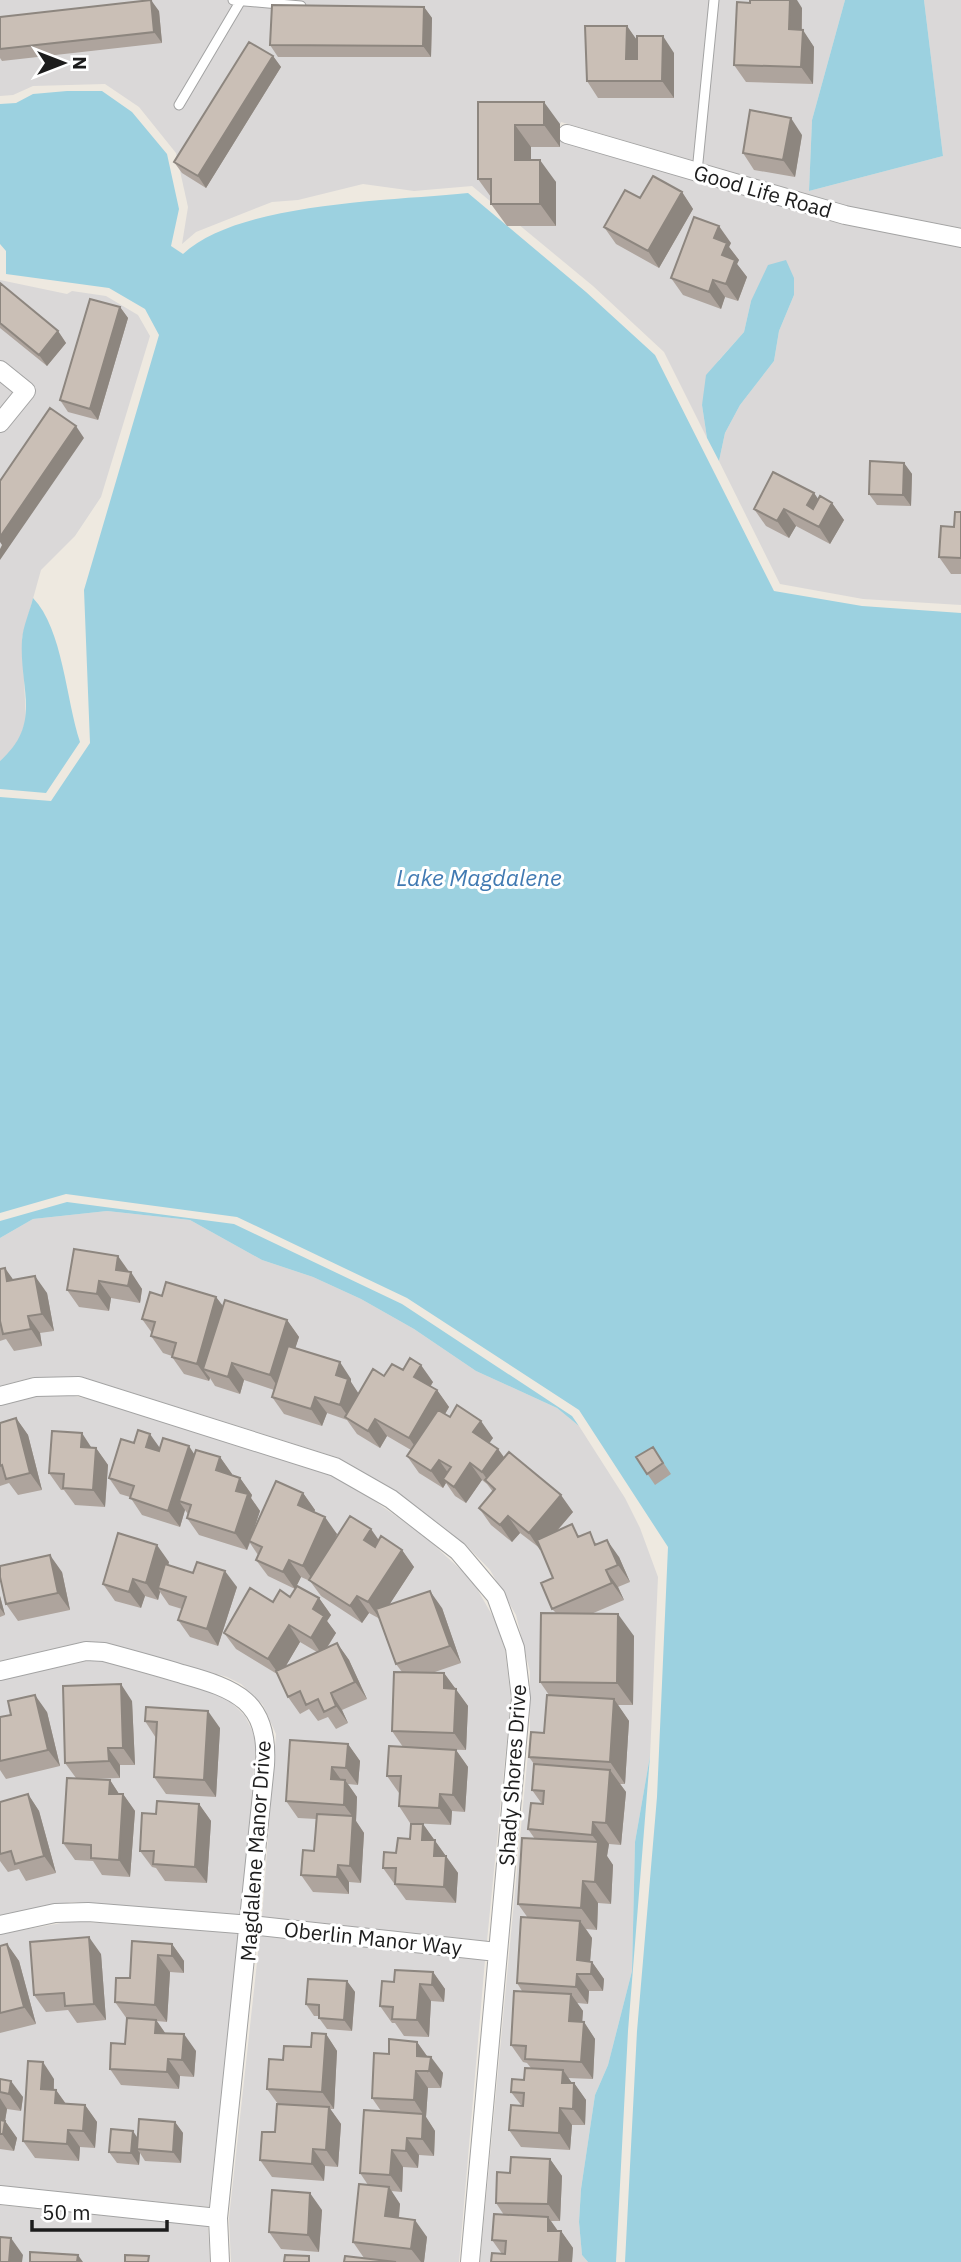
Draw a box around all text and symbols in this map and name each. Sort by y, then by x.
north arrow [28,28,98,98]
text: N [68,56,92,70]
street label: Good Life Road [691,158,835,224]
water label: Lake Magdalene [396,862,562,892]
street label: Shady Shores Drive [492,1683,532,1867]
street label: Magdalene Manor Drive [233,1739,277,1963]
street label: Oberlin Manor Way [283,1915,464,1961]
scale bar [32,2188,166,2232]
text: 50 m [42,2198,91,2226]

